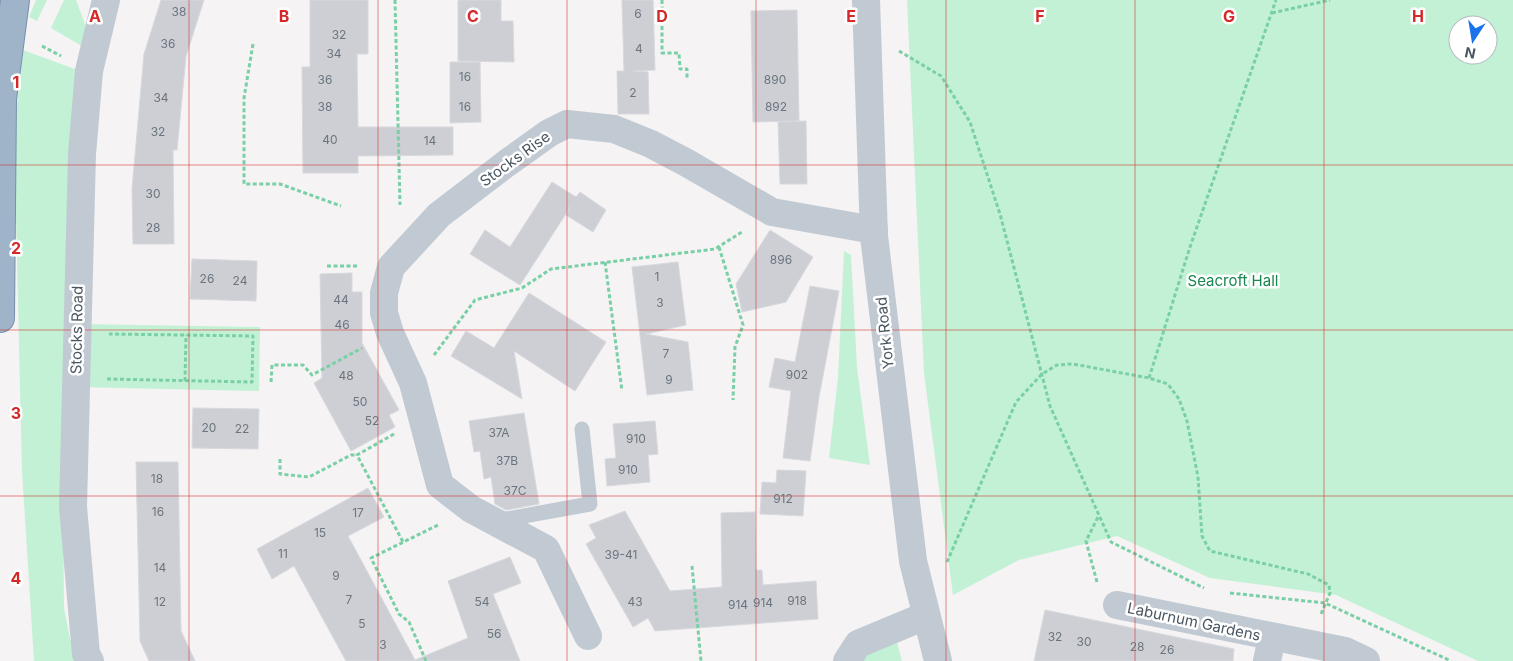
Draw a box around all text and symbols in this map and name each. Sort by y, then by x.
house number: 38 [172,4,186,19]
text: A [89,6,101,26]
text: B [279,6,289,26]
text: C [467,6,479,26]
house number: 6 [634,6,642,21]
text: D [656,6,668,26]
text: E [846,6,856,26]
text: F [1035,6,1045,26]
text: G [1223,6,1235,26]
text: H [1412,6,1424,26]
north arrow [1448,15,1498,65]
house number: 32 [332,27,346,42]
house number: 36 [161,36,175,51]
house number: 4 [635,41,643,56]
text: N [1463,44,1477,63]
house number: 34 [326,46,342,61]
house number: 16 [459,69,471,84]
text: 1 [13,72,19,92]
house number: 36 [318,72,332,87]
house number: 890 [764,72,786,87]
house number: 2 [629,85,637,100]
house number: 34 [153,90,169,105]
house number: 38 [318,99,332,114]
house number: 16 [459,99,471,114]
house number: 892 [765,99,787,114]
house number: 32 [151,124,165,139]
street label: Stocks Rise [476,127,554,190]
house number: 40 [322,132,338,147]
house number: 14 [424,133,437,148]
house number: 30 [146,186,160,201]
house number: 28 [146,220,160,235]
text: 2 [11,238,21,258]
house number: 896 [770,252,792,267]
house number: 1 [655,269,659,284]
house number: 26 [200,271,214,286]
park label: Seacroft Hall [1188,271,1278,290]
house number: 24 [233,273,248,288]
street label: Stocks Road [66,286,87,374]
house number: 44 [333,292,349,307]
house number: 3 [656,295,664,310]
street label: York Road [871,296,898,370]
house number: 46 [334,317,350,332]
house number: 7 [663,346,670,361]
house number: 902 [786,367,808,382]
house number: 48 [338,368,354,383]
house number: 9 [665,372,673,387]
house number: 50 [353,394,367,409]
text: 3 [11,403,21,423]
house number: 52 [365,413,379,428]
house number: 20 [202,420,216,435]
house number: 22 [235,421,249,436]
house number: 37A [488,425,510,440]
house number: 910 [626,431,646,446]
house number: 37B [496,453,518,468]
house number: 910 [618,462,638,477]
house number: 18 [151,471,163,486]
house number: 37C [504,483,527,498]
house number: 912 [773,491,793,506]
house number: 16 [152,504,164,519]
house number: 17 [352,505,364,520]
house number: 15 [314,525,326,540]
house number: 11 [278,546,288,561]
house number: 39-41 [605,547,637,562]
house number: 14 [154,560,167,575]
text: 4 [11,568,22,588]
house number: 9 [332,568,340,583]
house number: 7 [346,592,353,607]
house number: 918 [787,593,807,608]
house number: 12 [154,594,166,609]
house number: 54 [474,594,490,609]
house number: 43 [627,594,643,609]
house number: 914 [753,595,773,610]
house number: 914 [728,597,748,612]
street label: Laburnum Gardens [1126,598,1263,645]
house number: 5 [358,616,366,631]
house number: 56 [487,626,501,641]
house number: 32 [1048,629,1062,644]
house number: 30 [1077,634,1091,649]
house number: 3 [379,637,387,652]
house number: 28 [1130,639,1144,654]
house number: 26 [1160,642,1174,657]

